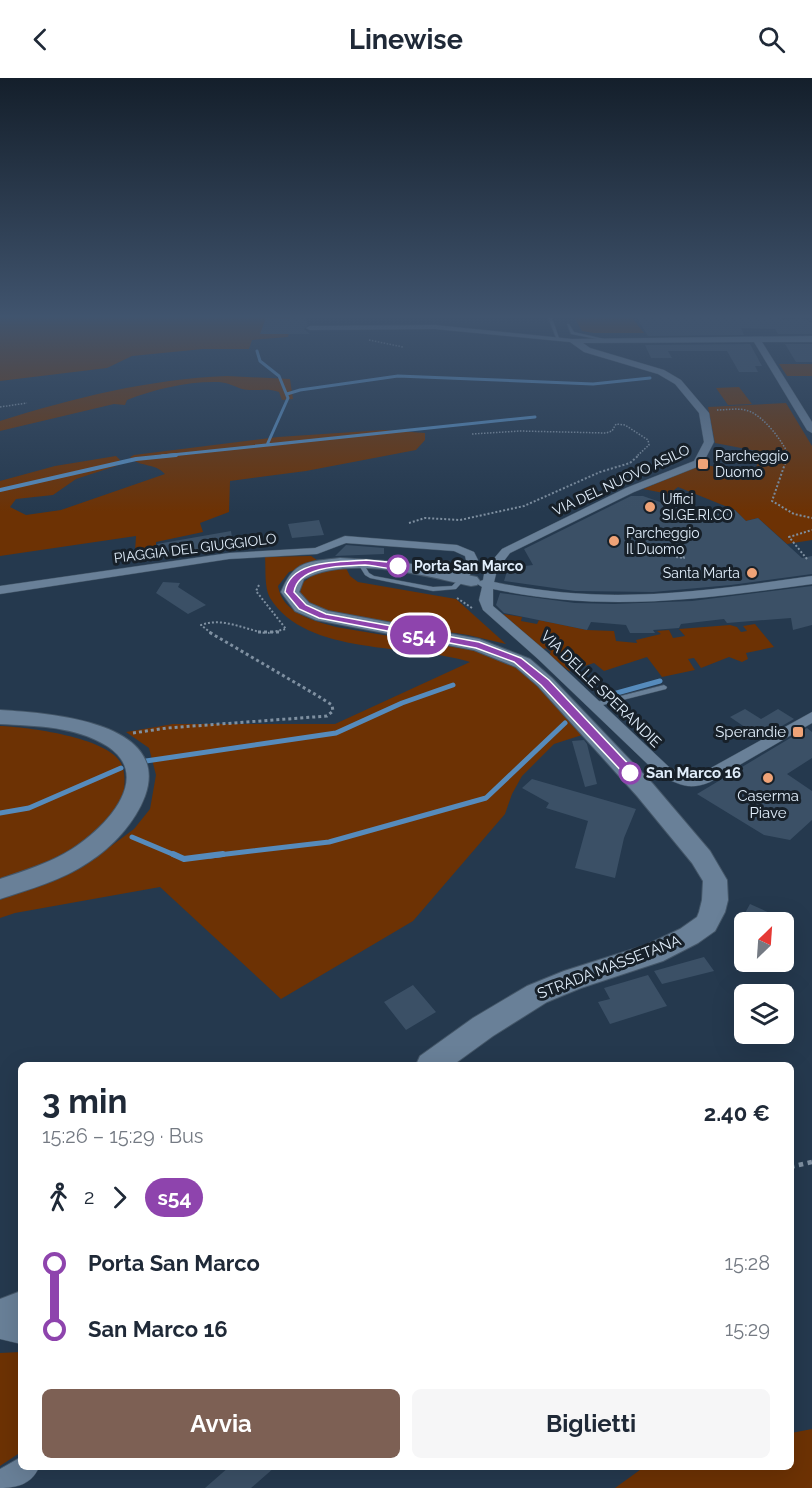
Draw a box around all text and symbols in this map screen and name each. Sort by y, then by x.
icon: back [24,23,57,56]
icon: search [755,23,788,56]
text: Linewise [349,24,463,55]
street label: VIA DEL NUOVO ASILO [550,441,692,519]
place label: Parcheggio Duomo [715,448,789,480]
marker: Parcheggio Duomo [696,457,710,471]
place label: Uffici SI.GE.RI.CO [662,491,733,523]
marker: Uffici SI.GE.RI.CO [643,500,657,514]
place label: Parcheggio Il Duomo [626,525,700,557]
street label: PIAGGIA DEL GIUGGIOLO [113,530,277,566]
marker: Parcheggio Il Duomo [607,534,621,548]
marker: Porta San Marco [387,555,409,577]
place label: Porta San Marco [414,558,524,574]
place label: Santa Marta [663,565,740,581]
marker: Santa Marta [745,566,759,580]
line badge: s54 [384,616,454,654]
text: s54 [402,623,436,648]
street label: VIA DELLE SPERANDIE [537,627,665,751]
place label: Sperandie [715,723,786,741]
marker: Sperandie [791,725,805,739]
marker: San Marco 16 [619,762,641,784]
place label: San Marco 16 [646,764,741,782]
marker: Caserma Piave [761,771,775,785]
place label: Caserma Piave [737,787,799,822]
north arrow [734,912,794,972]
map controls [734,912,794,1044]
street label: STRADA MASSETANA [535,931,683,1003]
button: layers [734,984,794,1044]
text: 3 min [42,1082,127,1121]
text: 2.40 € [704,1100,770,1126]
text: 15:26 – 15:29 · Bus [42,1124,204,1148]
icon: walk [42,1181,75,1214]
icon: forward [103,1181,136,1214]
text: 2 [84,1185,94,1209]
text: s54 [157,1185,191,1210]
text: Porta San Marco [88,1250,260,1276]
text: 15:28 [725,1251,770,1275]
text: San Marco 16 [88,1316,228,1342]
text: 15:29 [725,1317,770,1341]
button: Avvia [42,1389,400,1458]
button: Biglietti [412,1389,770,1458]

